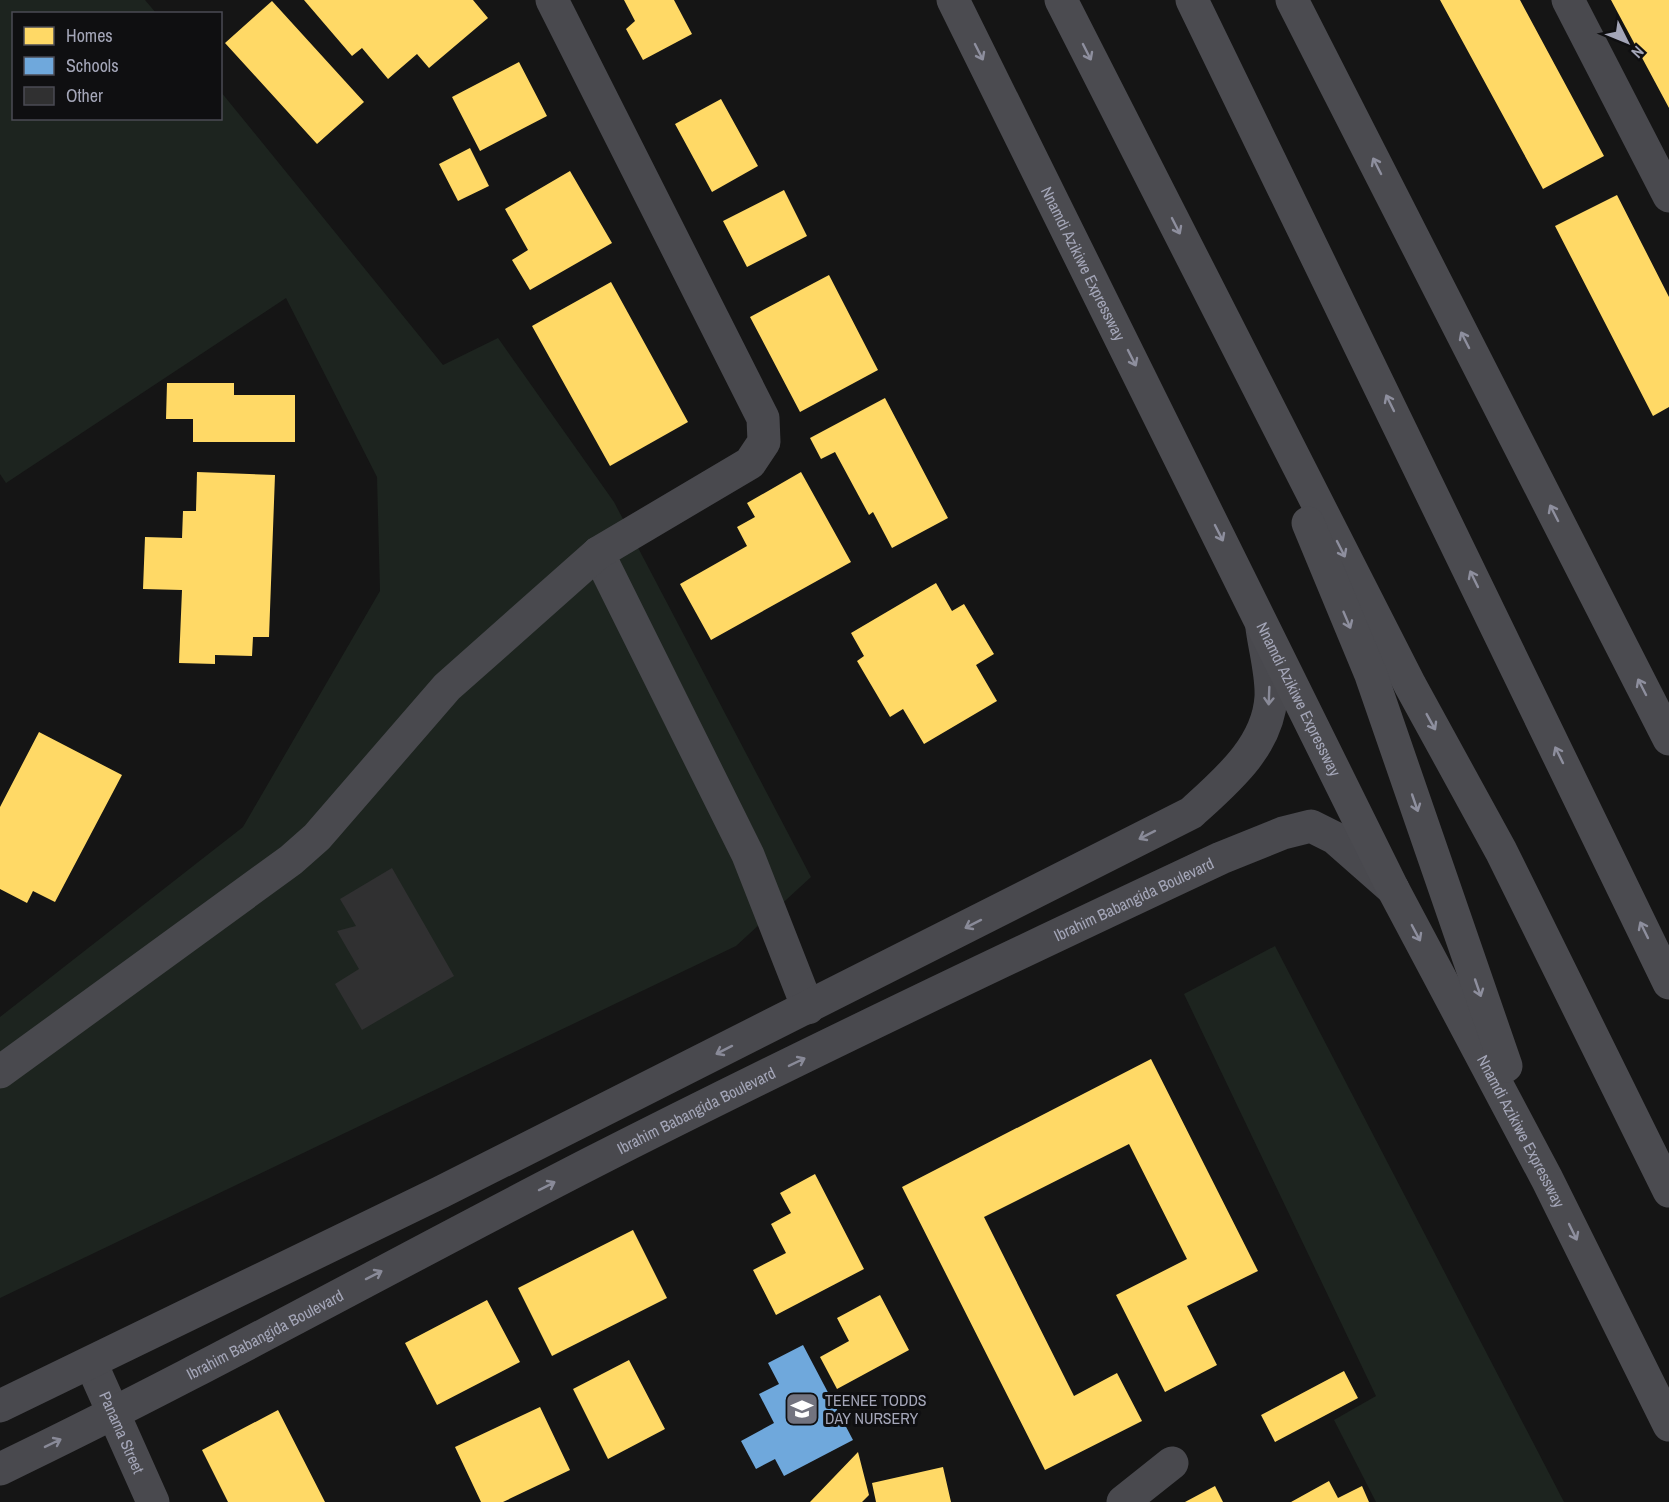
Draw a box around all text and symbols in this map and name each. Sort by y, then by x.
legend [12,12,222,120]
north arrow [1597,12,1657,72]
text: Homes [66,23,113,48]
text: N [1627,41,1649,63]
one-way arrow [974,43,985,61]
one-way arrow [1082,43,1093,61]
text: Schools [66,53,119,78]
text: Other [66,83,103,108]
one-way arrow [1370,157,1382,175]
street label: Nnamdi Azikiwe Expressway [1036,183,1131,345]
one-way arrow [1171,216,1183,234]
one-way arrow [1459,331,1470,349]
one-way arrow [1126,349,1138,367]
one-way arrow [1383,395,1395,413]
one-way arrow [1548,505,1559,523]
one-way arrow [1213,523,1225,541]
one-way arrow [1336,540,1348,558]
one-way arrow [1468,570,1480,588]
one-way arrow [1342,611,1353,629]
street label: Nnamdi Azikiwe Expressway [1252,618,1347,780]
one-way arrow [1636,679,1648,697]
one-way arrow [1263,685,1274,705]
one-way arrow [1426,713,1437,731]
one-way arrow [1553,746,1564,764]
one-way arrow [1411,793,1422,812]
one-way arrow [1138,830,1156,841]
street label: Ibrahim Babangida Boulevard [1050,852,1217,946]
one-way arrow [965,918,982,930]
one-way arrow [1637,922,1649,940]
one-way arrow [1411,924,1423,942]
one-way arrow [1474,978,1485,997]
one-way arrow [716,1045,734,1056]
street label: Nnamdi Azikiwe Expressway [1472,1051,1571,1211]
one-way arrow [788,1055,806,1067]
street label: Ibrahim Babangida Boulevard [613,1062,779,1159]
one-way arrow [538,1179,556,1191]
one-way arrow [1567,1222,1579,1240]
one-way arrow [365,1269,382,1281]
street label: Ibrahim Babangida Boulevard [182,1284,347,1385]
street label: Panama Street [94,1388,150,1477]
place label: TEENEE TODDS DAY NURSERY [825,1389,927,1429]
school or university icon: TEENEE TODDS DAY NURSERY [784,1391,820,1427]
one-way arrow [43,1437,61,1449]

